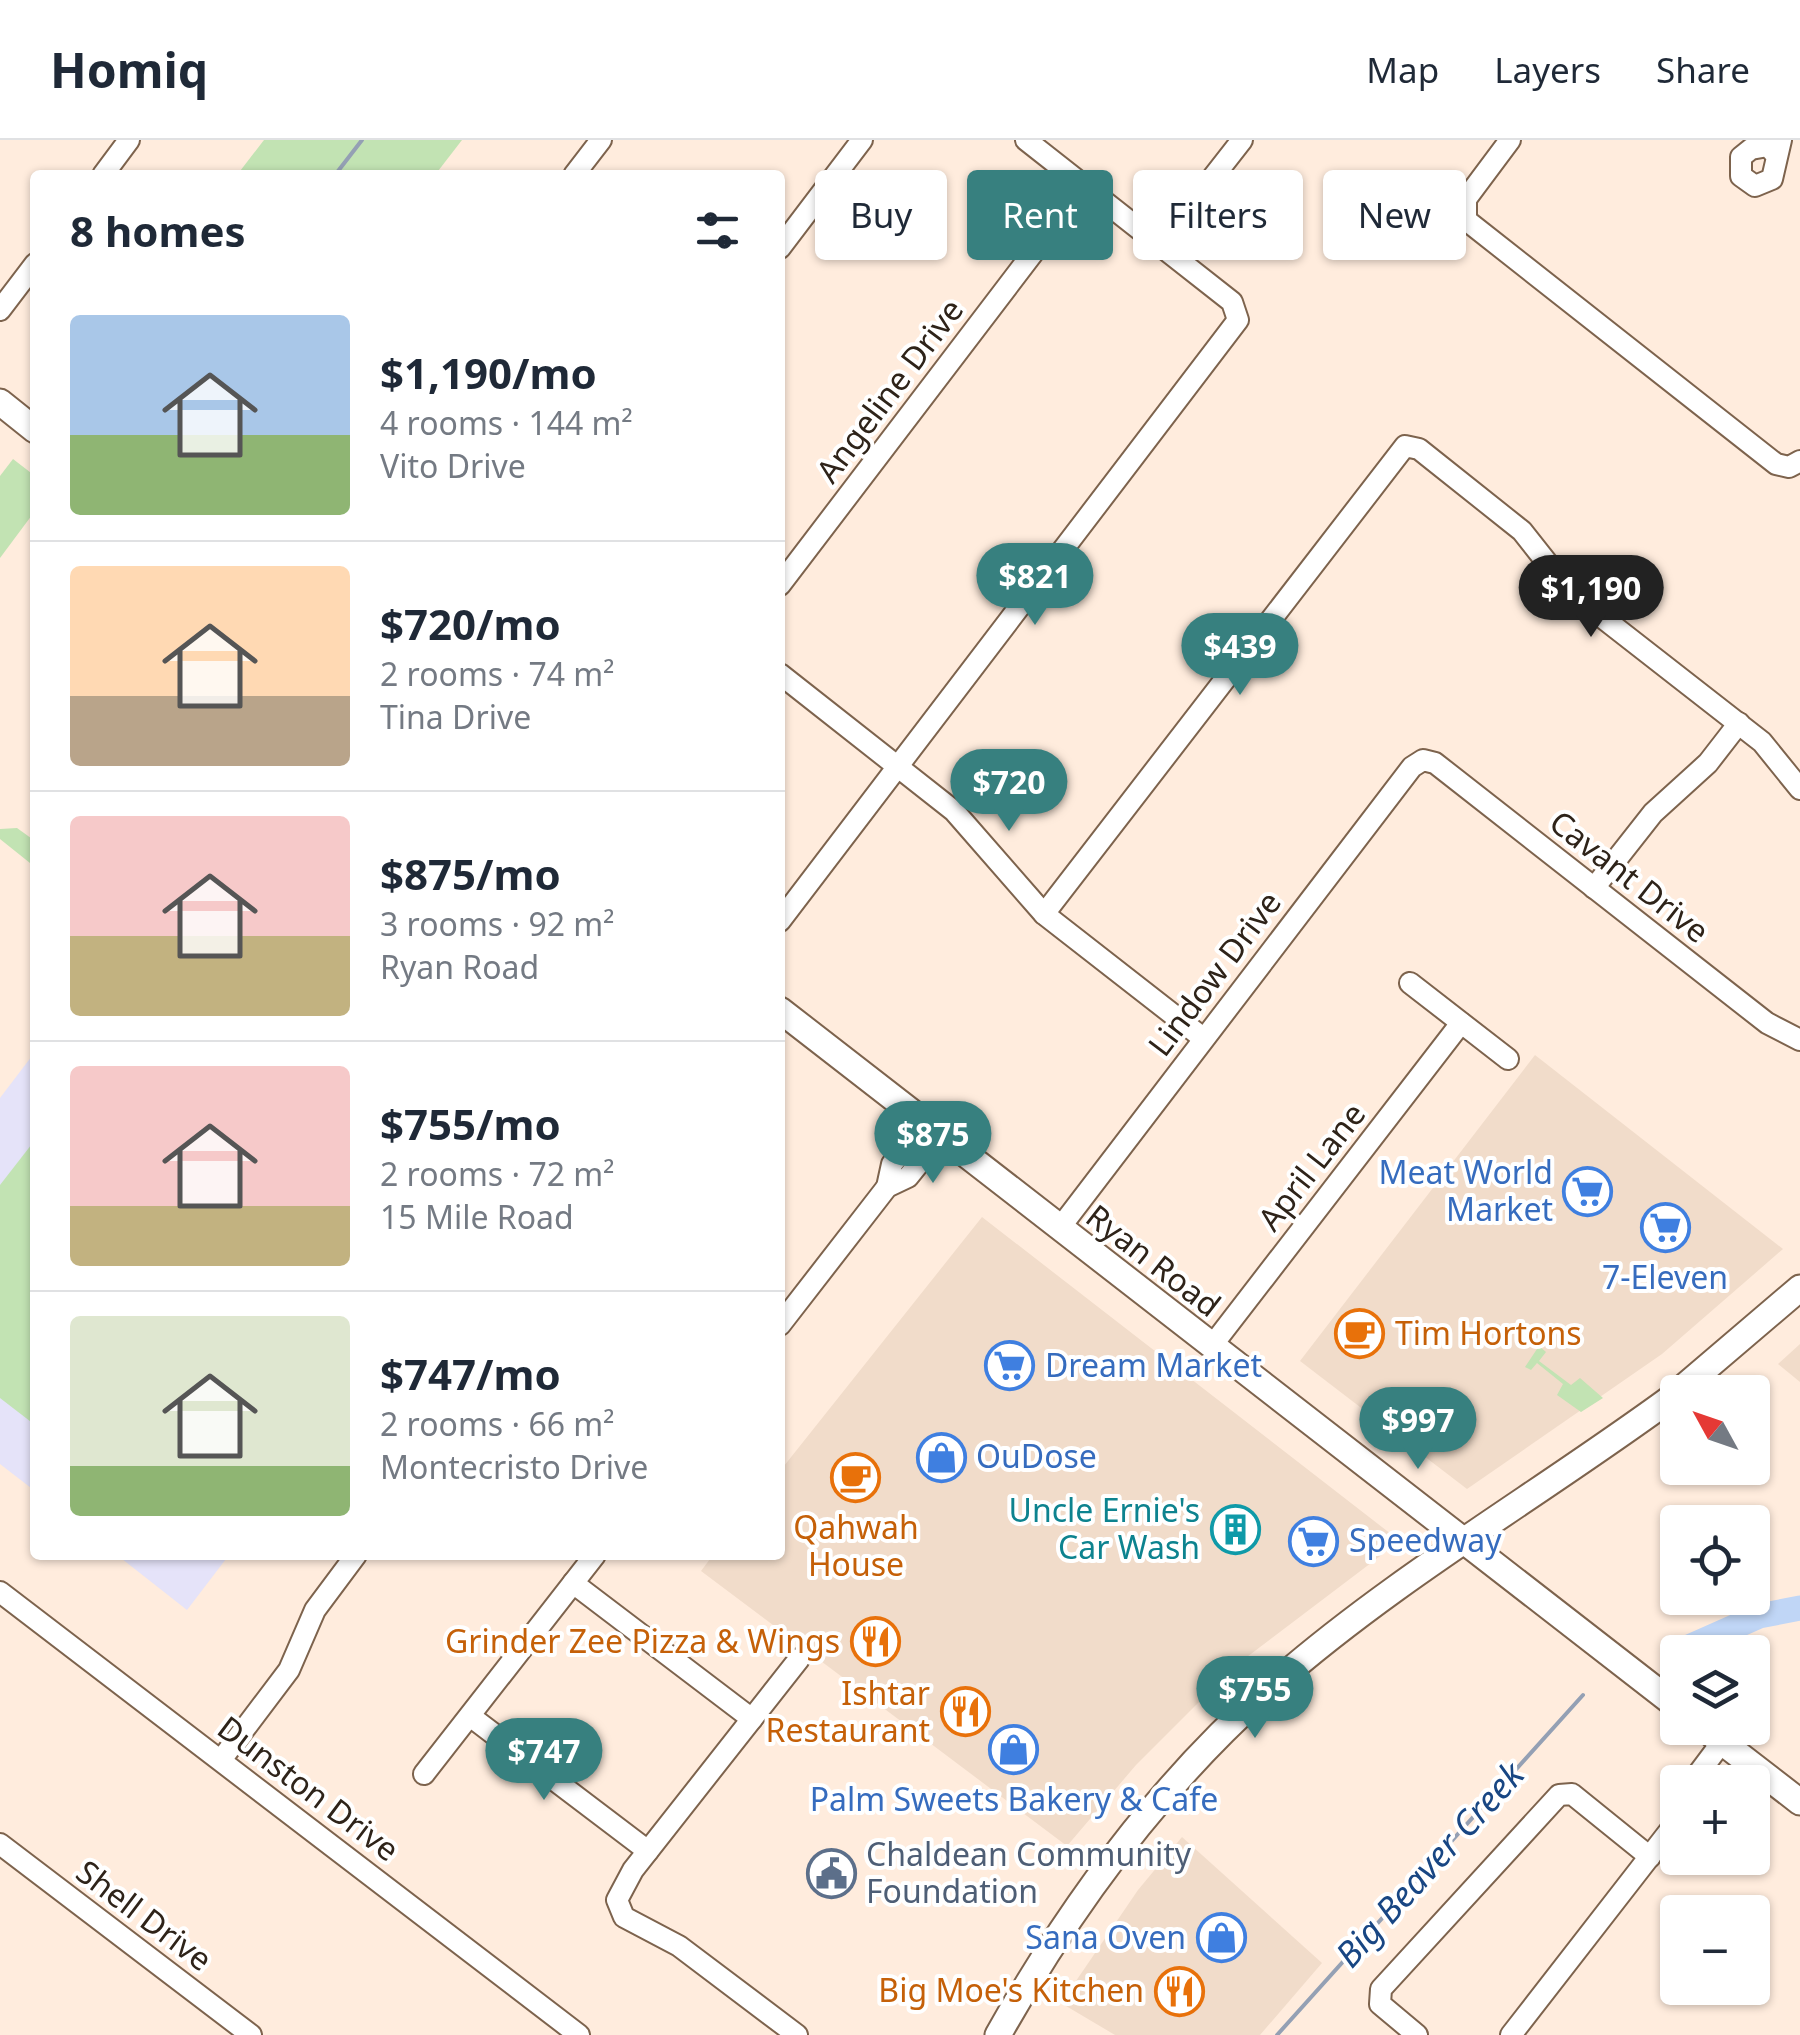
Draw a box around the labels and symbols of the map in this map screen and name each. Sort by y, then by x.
street label: Angeline Drive [806,289,972,491]
pin: $821 [976,543,1094,628]
pin: $1,190 [1510,555,1672,640]
pin: $439 [1181,613,1299,698]
pin: $720 [950,749,1068,834]
street label: Cavant Drive [1541,800,1718,952]
street label: Lindow Drive [1138,882,1290,1064]
street label: April Lane [1247,1093,1374,1239]
pin: $875 [874,1101,992,1186]
place label: Meat World Market [1378,1150,1553,1230]
supermarket icon: Meat World Market [1562,1165,1614,1217]
street label: Ryan Road [1078,1194,1230,1326]
supermarket icon: 7-Eleven [1639,1202,1691,1254]
place label: 7-Eleven [1602,1255,1728,1298]
cafe icon: Tim Hortons [1334,1308,1386,1360]
place label: Tim Hortons [1395,1311,1582,1354]
supermarket icon: Dream Market [984,1340,1036,1392]
place label: Dream Market [1045,1343,1262,1386]
north arrow [1660,1375,1770,1485]
pin: $997 [1359,1387,1477,1472]
shop icon: OuDose [915,1431,967,1483]
place label: OuDose [976,1434,1097,1477]
cafe icon: Qahwah House [830,1452,882,1504]
place label: Uncle Ernie's Car Wash [1009,1488,1200,1568]
building icon: Uncle Ernie's Car Wash [1209,1503,1261,1555]
place label: Qahwah House [793,1505,919,1585]
supermarket icon: Speedway [1288,1515,1340,1567]
place label: Speedway [1349,1518,1502,1561]
restaurant icon: Grinder Zee Pizza & Wings [849,1616,901,1668]
place label: Grinder Zee Pizza & Wings [445,1619,840,1662]
pin: $755 [1196,1656,1314,1741]
place label: Ishtar Restaurant [766,1671,930,1751]
restaurant icon: Ishtar Restaurant [939,1686,991,1738]
street label: Dunston Drive [210,1706,408,1870]
pin: $747 [485,1718,603,1803]
shop icon: Palm Sweets Bakery & Cafe [988,1724,1040,1776]
water label: Big Beaver Creek [1324,1750,1535,1977]
place label: Palm Sweets Bakery & Cafe [810,1777,1218,1820]
place label: Chaldean Community Foundation [866,1832,1192,1912]
public building icon: Chaldean Community Foundation [805,1847,857,1899]
street label: Shell Drive [68,1850,221,1980]
shop icon: Sana Oven [1195,1912,1247,1964]
place label: Sana Oven [1025,1915,1186,1958]
restaurant icon: Big Moe's Kitchen [1153,1965,1205,2017]
place label: Big Moe's Kitchen [878,1968,1144,2011]

